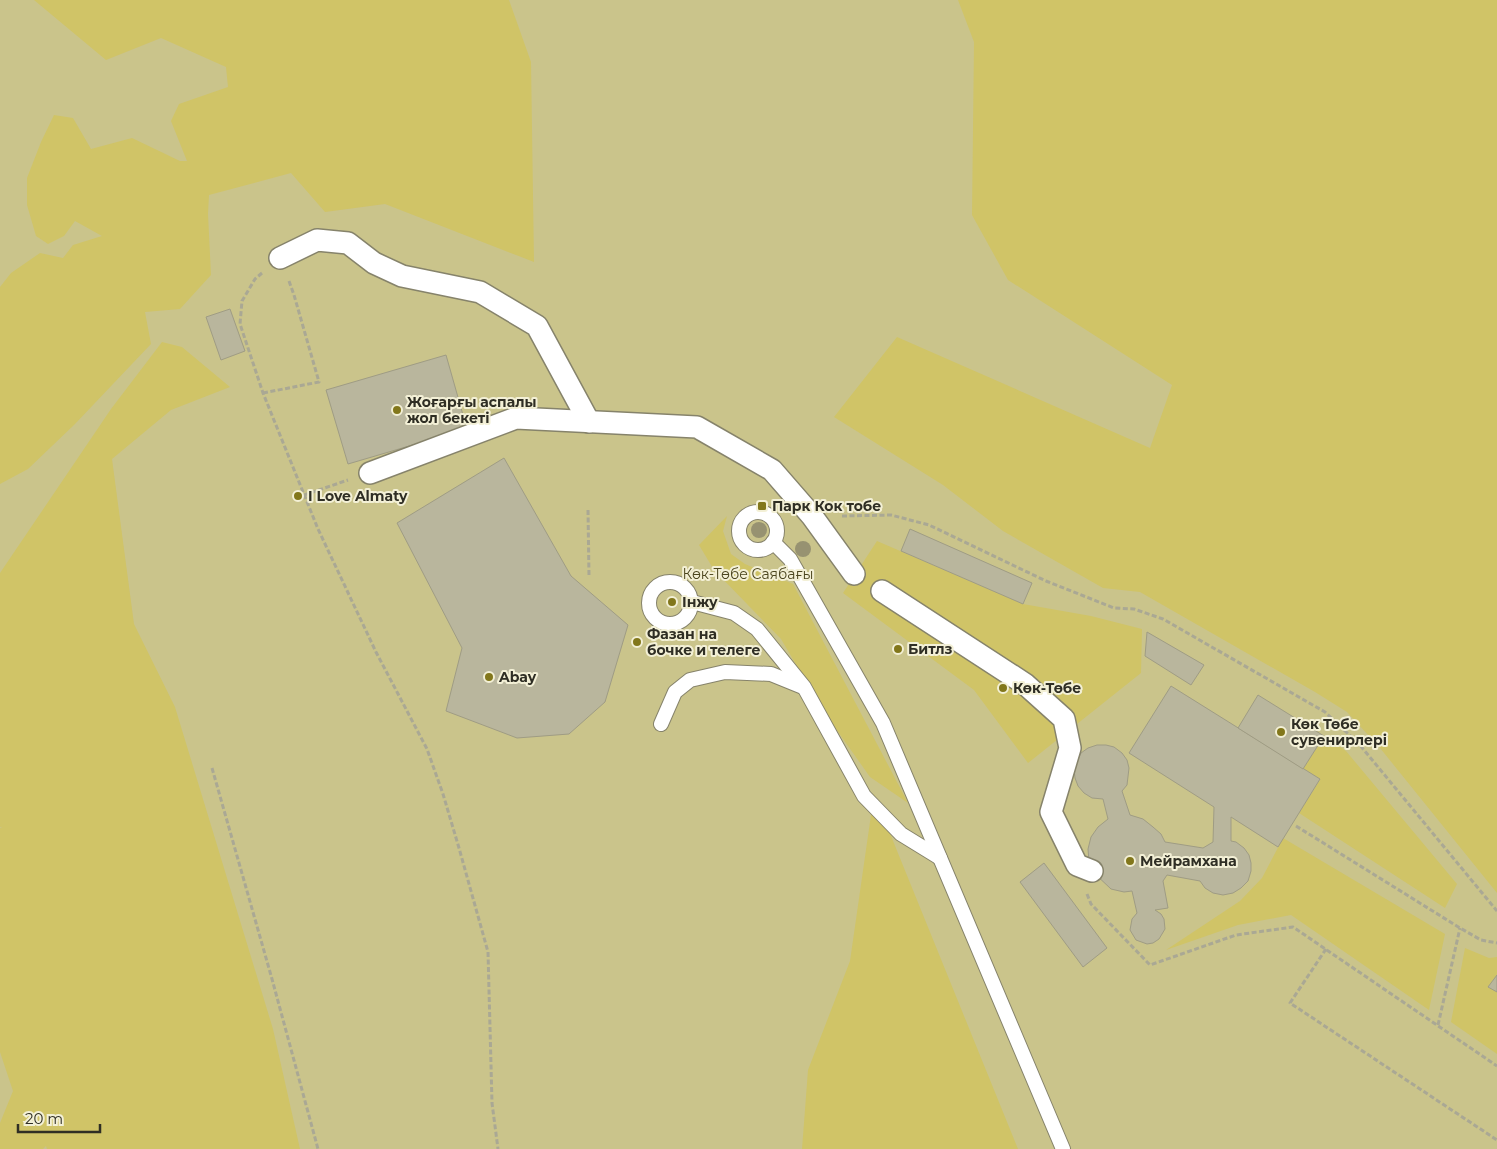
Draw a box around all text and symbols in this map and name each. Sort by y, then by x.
place label: Жоғарғы аспалы жол бекеті [407,393,537,427]
marker: Жоғарғы аспалы жол бекеті [391,404,403,416]
place label: I Love Almaty [308,487,408,505]
marker: I Love Almaty [292,490,304,502]
place label: Парк Кок тобе [772,497,881,515]
marker: Парк Кок тобе [756,500,768,512]
park label: Көк-Төбе Саябағы [683,565,813,583]
place label: Інжу [682,593,718,611]
marker: Інжу [666,596,678,608]
place label: Фазан на бочке и телеге [647,625,760,659]
marker: Фазан на бочке и телеге [631,636,643,648]
place label: Битлз [908,640,953,658]
marker: Битлз [892,643,904,655]
place label: Abay [498,668,537,686]
marker: Abay [483,671,495,683]
place label: Көк-Төбе [1013,679,1081,697]
marker: Көк-Төбе [997,682,1009,694]
place label: Көк Төбе сувенирлері [1291,715,1387,749]
marker: Көк Төбе сувенирлері [1275,726,1287,738]
place label: Мейрамхана [1140,852,1237,870]
marker: Мейрамхана [1124,855,1136,867]
scale bar [18,1102,100,1134]
text: 20 m [25,1109,63,1128]

